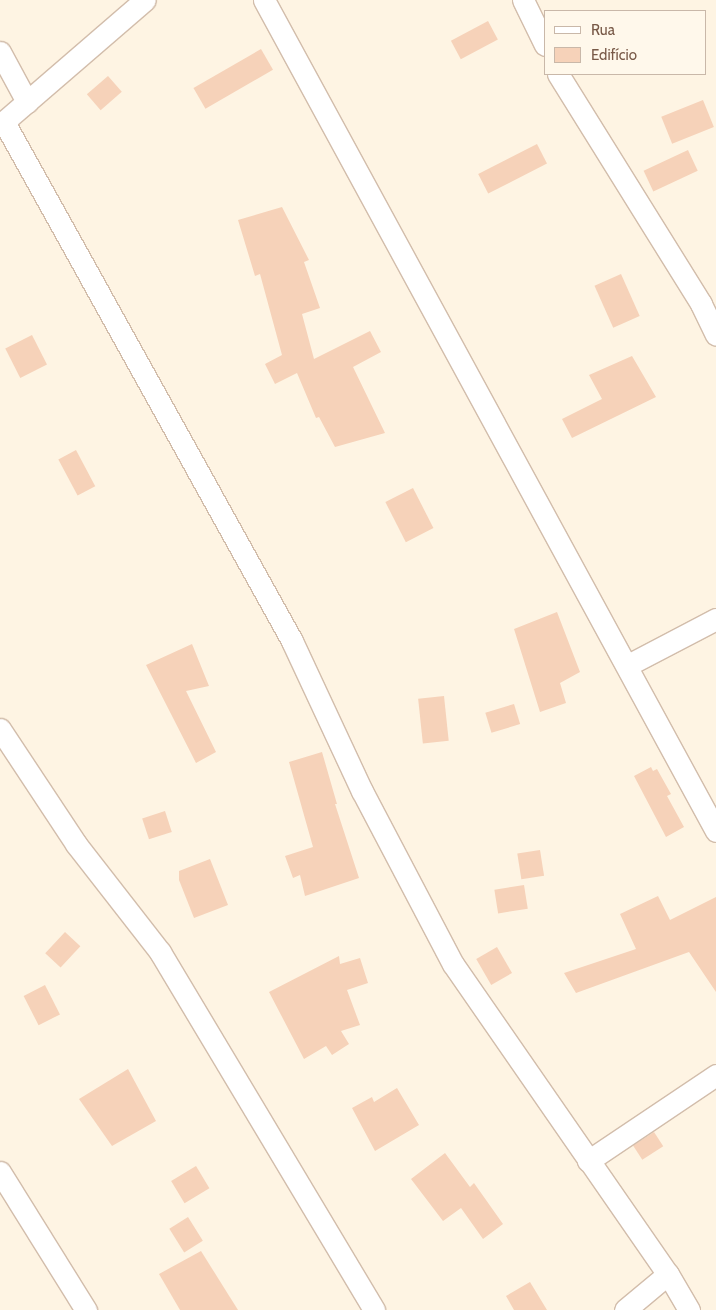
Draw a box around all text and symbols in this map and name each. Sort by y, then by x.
legend [544,10,706,75]
text: Rua [591,21,615,39]
text: Edifício [591,46,637,64]

